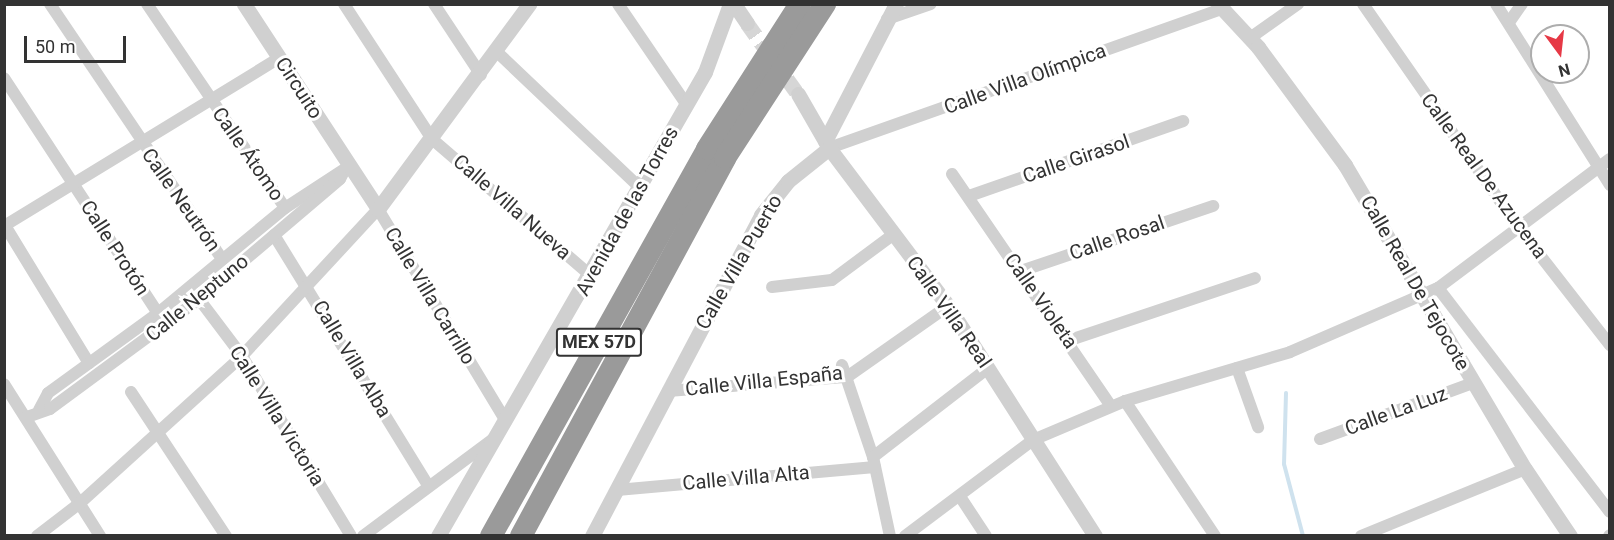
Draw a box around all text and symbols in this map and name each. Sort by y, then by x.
scale bar [27,24,129,62]
north arrow [1530,24,1590,84]
text: 50 m [35,36,75,57]
street label: Calle Villa Olímpica [941,38,1109,120]
street label: Circuito [270,53,328,123]
text: N [1556,59,1572,81]
street label: Calle Real De Azucena [1416,89,1552,263]
street label: Calle Átomo [207,103,289,205]
street label: Avenida de las Torres [570,122,684,300]
street label: Calle Girasol [1019,129,1133,189]
street label: Calle Neutrón [137,144,225,256]
street label: Calle Villa Nueva [448,149,576,265]
street label: Calle Villa Puerto [691,190,787,334]
street label: Calle Real De Tejocote [1355,191,1475,375]
street label: Calle Protón [75,196,155,300]
street label: Calle Rosal [1066,211,1168,265]
street label: Calle Villa Carrillo [380,223,480,369]
street label: Calle Neptuno [141,249,253,347]
street label: Calle Violeta [999,249,1083,353]
street label: Calle Villa Real [902,251,996,373]
street label: Calle Villa Alba [308,296,396,422]
road number: MEX 57D [556,327,642,357]
street label: Calle Villa Victoria [224,342,330,490]
street label: Calle Villa España [684,361,844,401]
street label: Calle La Luz [1342,381,1450,441]
street label: Calle Villa Alta [681,460,811,496]

